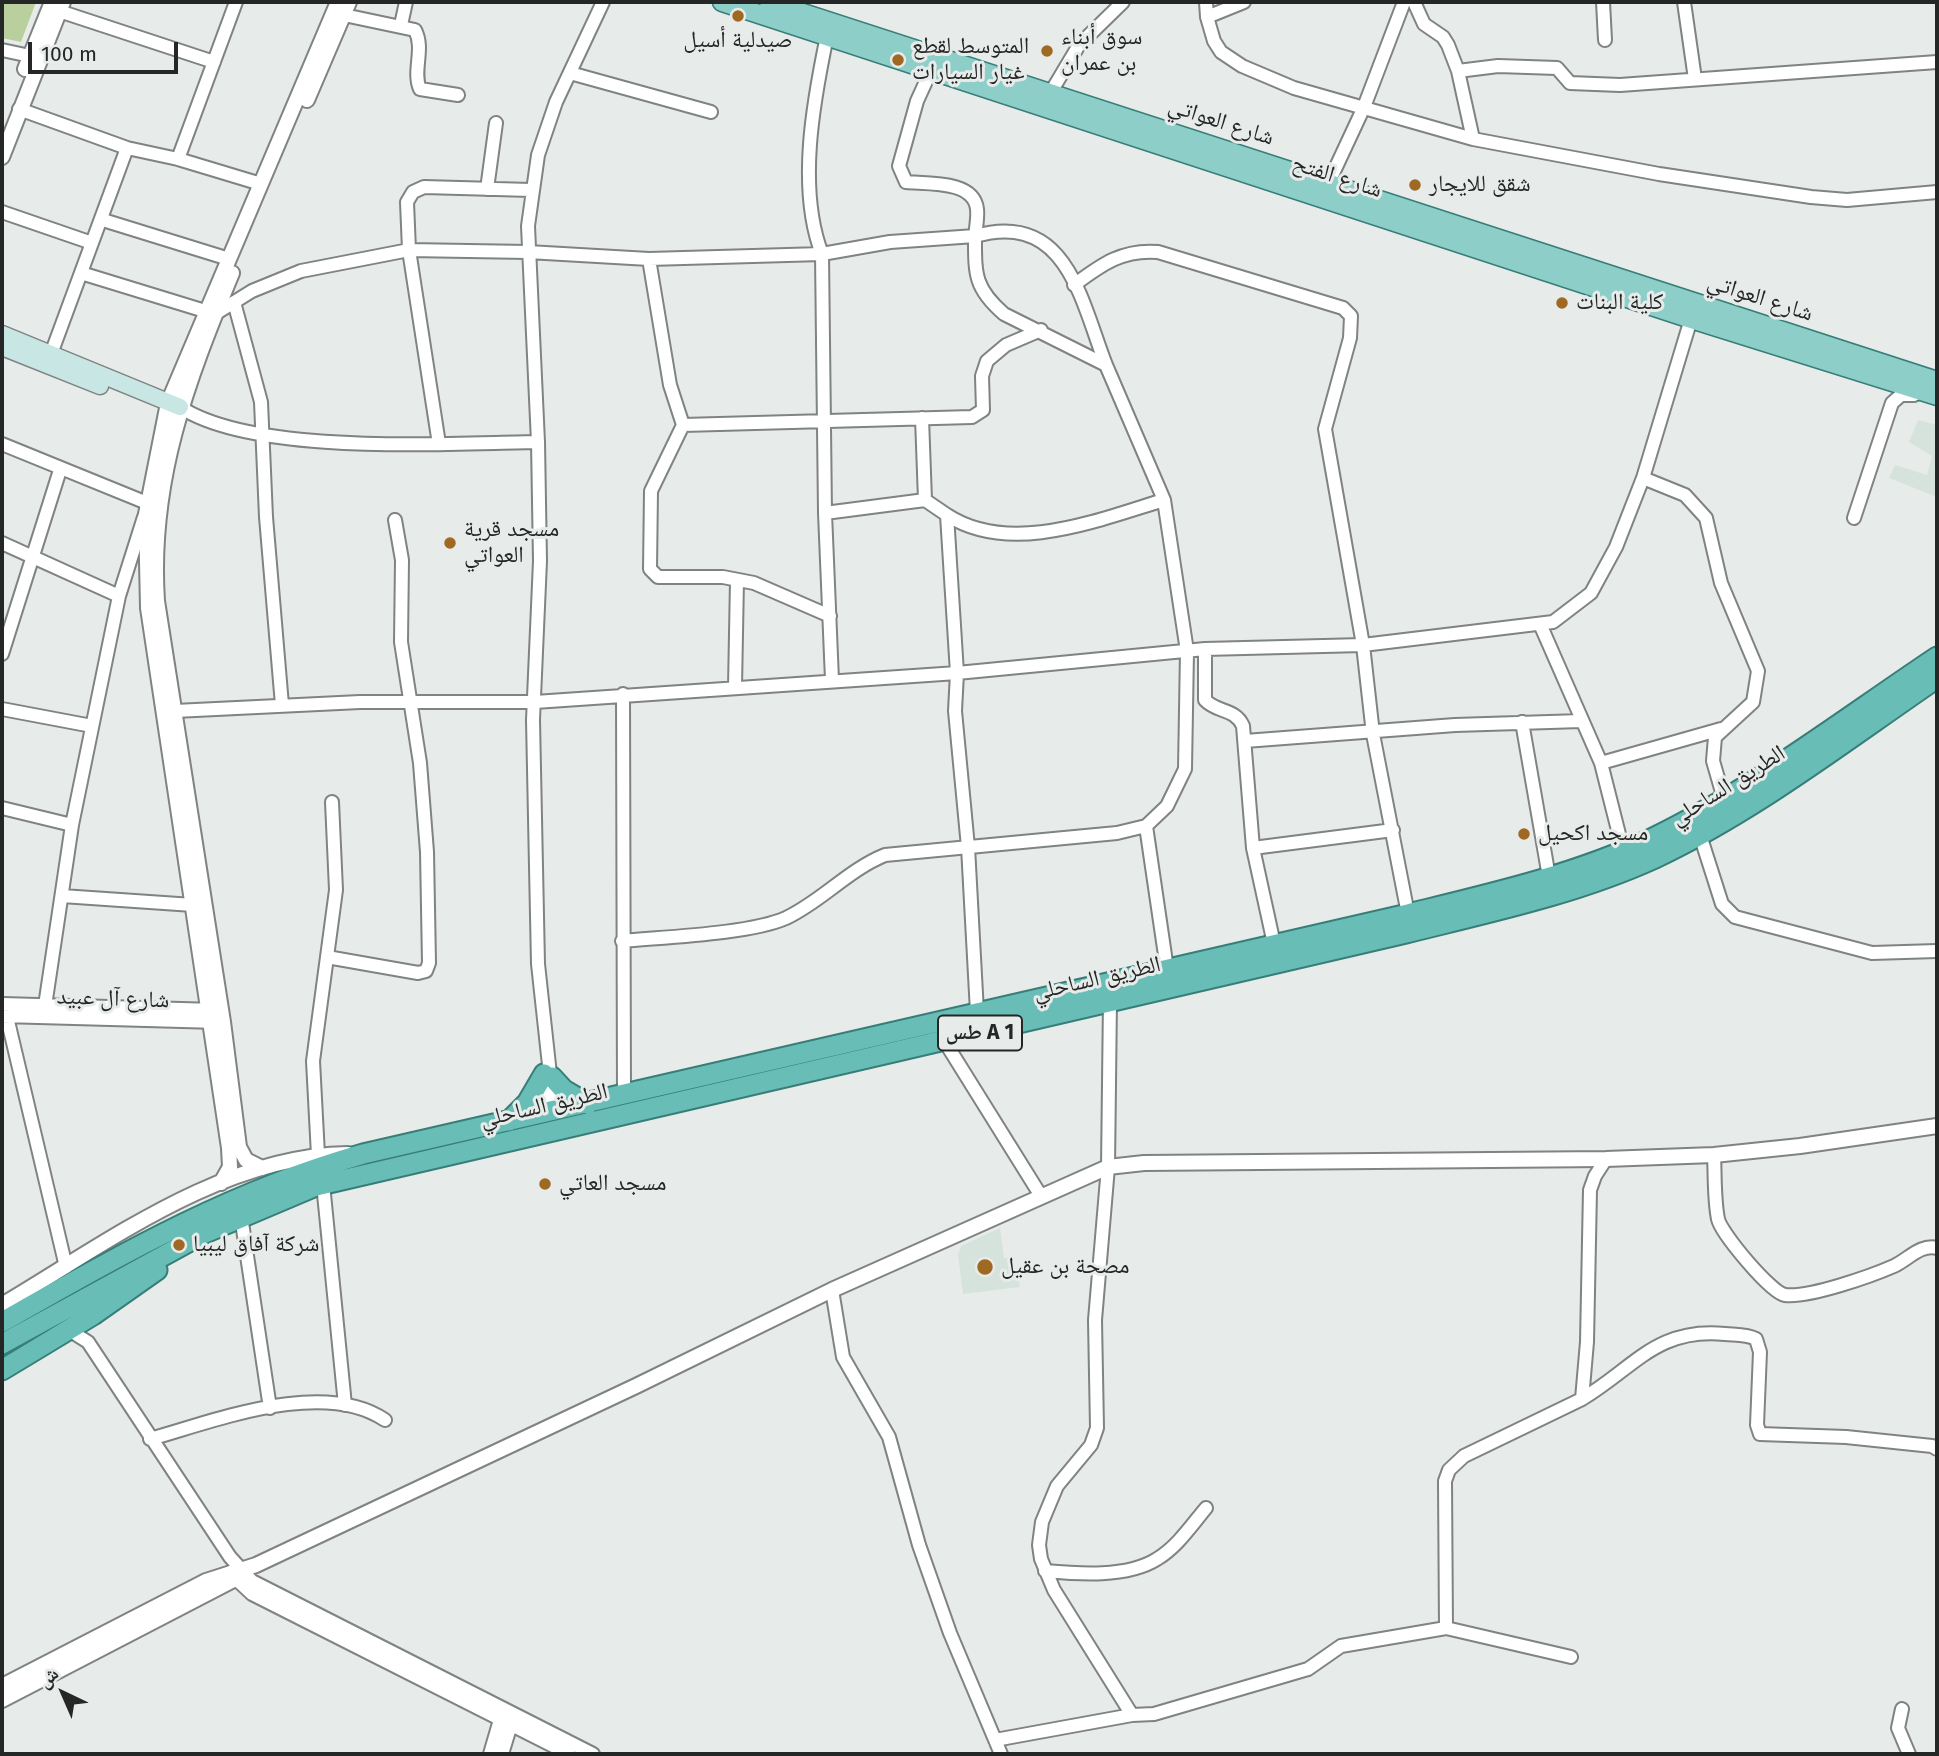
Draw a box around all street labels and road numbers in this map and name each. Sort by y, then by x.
street label: شارع العواتي [1165,92,1277,152]
street label: شارع الفتح [1289,150,1385,204]
street label: شارع العواتي [1704,268,1816,328]
street label: الطريق الساحلي [1665,740,1791,832]
street label: الطريق الساحلي [1030,951,1164,1007]
street label: شارع آل عبيد [56,983,170,1015]
road number: طس A 1 [938,1016,1022,1050]
street label: الطريق الساحلي [477,1078,611,1134]

